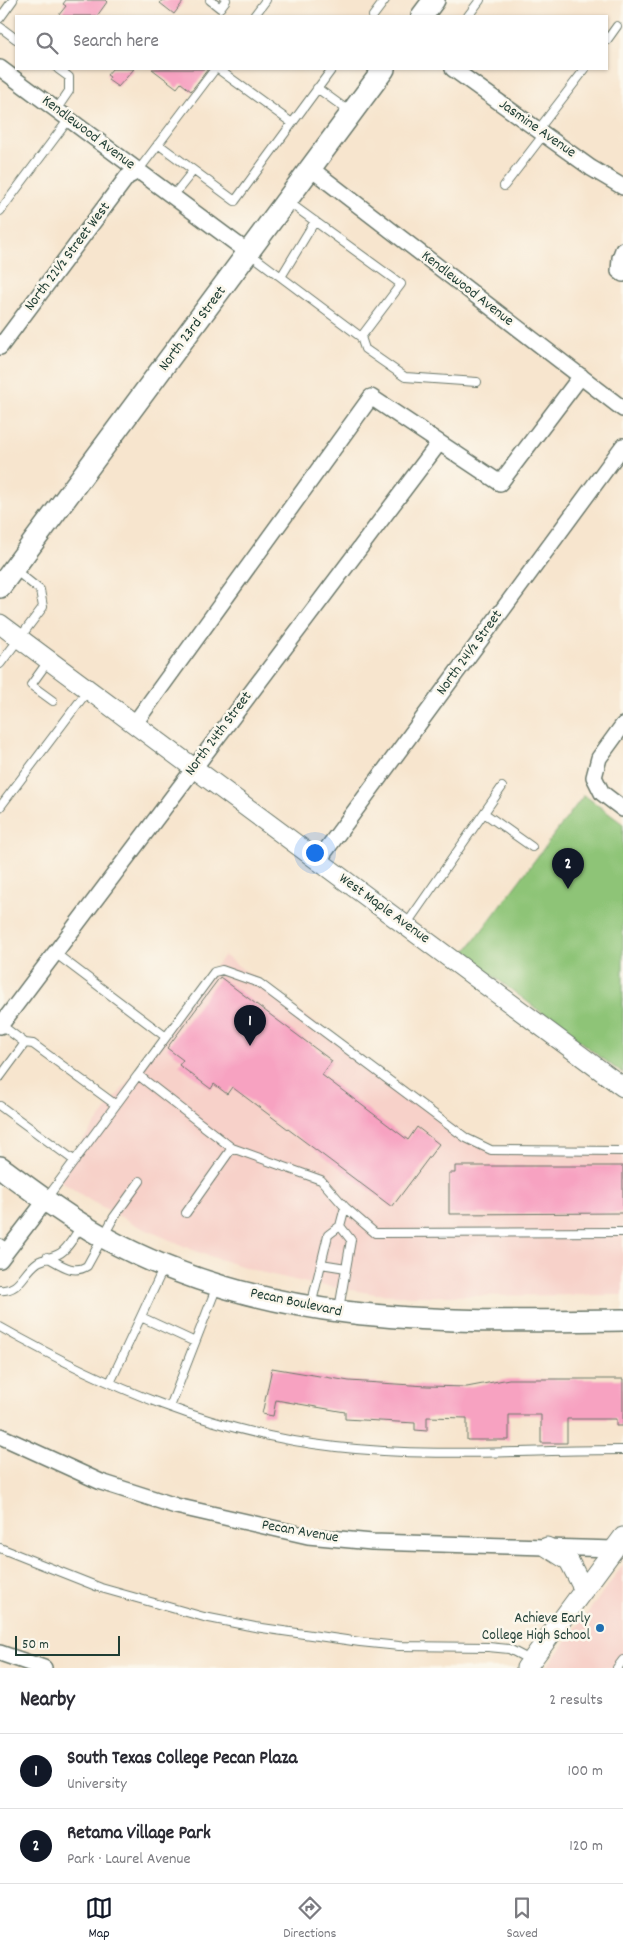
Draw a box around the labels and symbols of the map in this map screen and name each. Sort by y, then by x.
street label: Kendlewood Avenue [37,90,140,176]
street label: Jasmine Avenue [494,94,580,164]
street label: North 22½ Street West [20,198,117,316]
street label: Kendlewood Avenue [416,246,518,332]
street label: North 23rd Street [154,282,233,376]
street label: North 24½ Street [432,605,509,700]
street label: North 24th Street [180,687,258,781]
your location [302,840,328,866]
pin: 2 [552,848,584,889]
street label: West Maple Avenue [334,868,434,950]
pin: 1 [234,1005,266,1046]
street label: Pecan Boulevard [248,1283,344,1323]
street label: Pecan Avenue [260,1514,341,1550]
place label: Achieve Early College High School [482,1608,591,1647]
marker: Achieve Early College High School [594,1622,606,1634]
scale bar [15,1633,120,1656]

